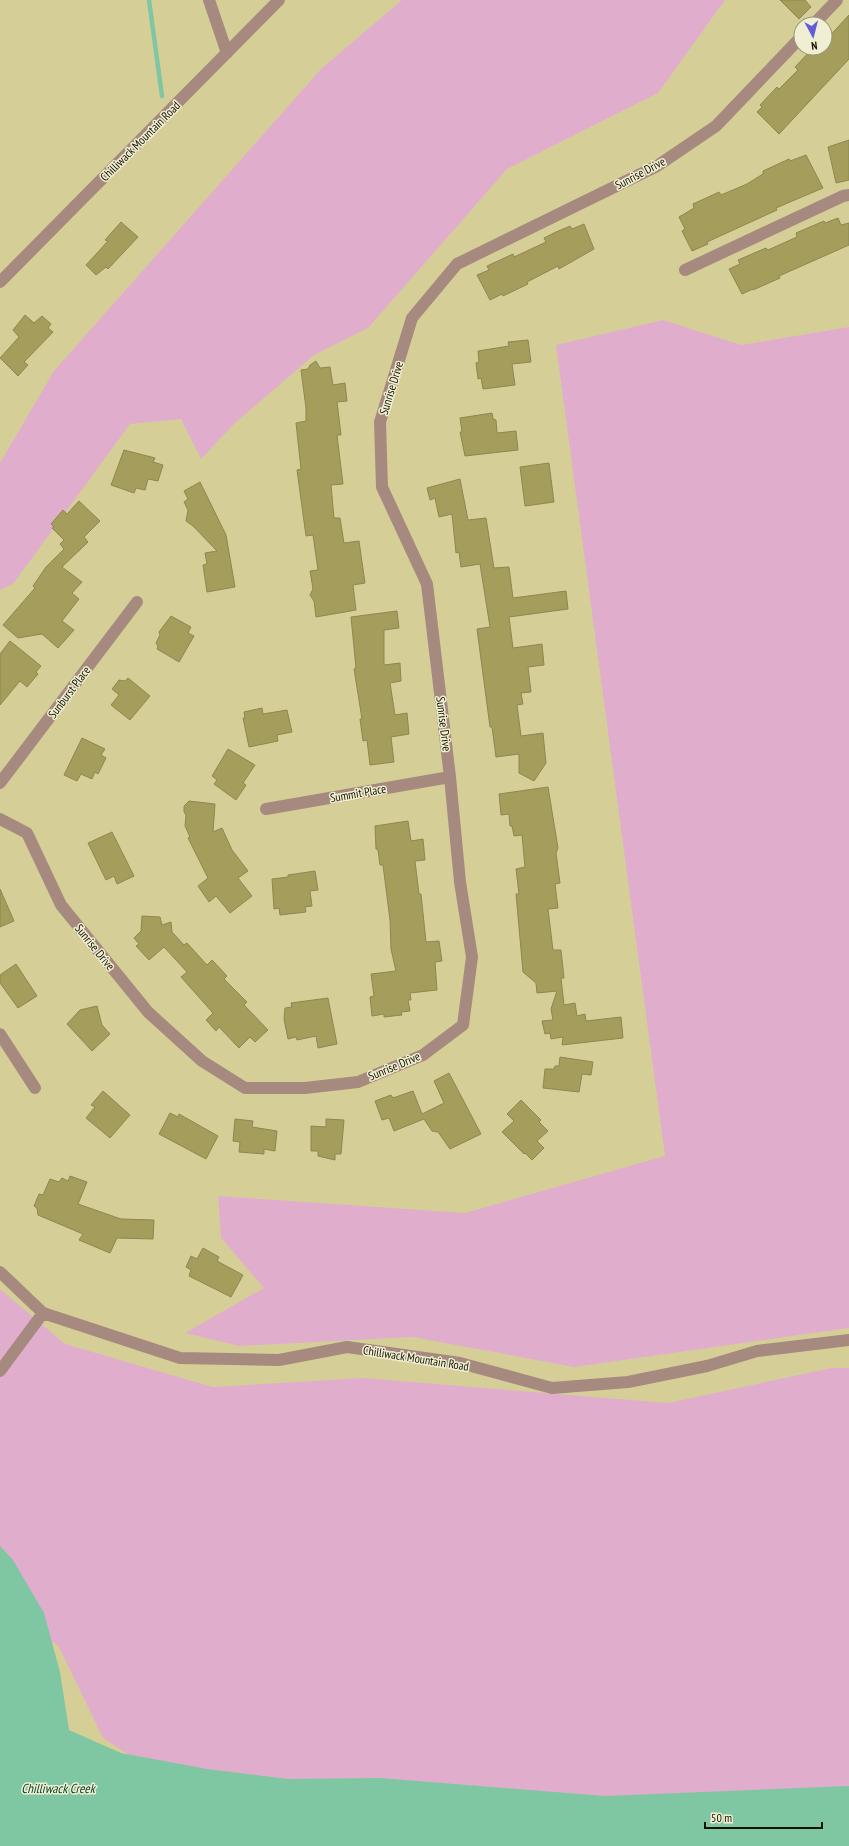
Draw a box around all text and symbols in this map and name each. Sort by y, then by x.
north arrow [793,16,833,56]
text: N [810,39,818,53]
street label: Chilliwack Mountain Road [97,98,183,184]
street label: Sunrise Drive [612,153,668,193]
street label: Sunrise Drive [376,360,406,416]
street label: Sunburst Place [45,663,93,721]
street label: Sunrise Drive [433,696,455,752]
street label: Summit Place [329,781,387,805]
street label: Sunrise Drive [72,921,118,973]
street label: Sunrise Drive [366,1048,422,1084]
street label: Chilliwack Mountain Road [362,1342,470,1374]
water label: Chilliwack Creek [21,1780,97,1797]
scale bar [705,1804,822,1830]
text: 50 m [711,1810,732,1825]

